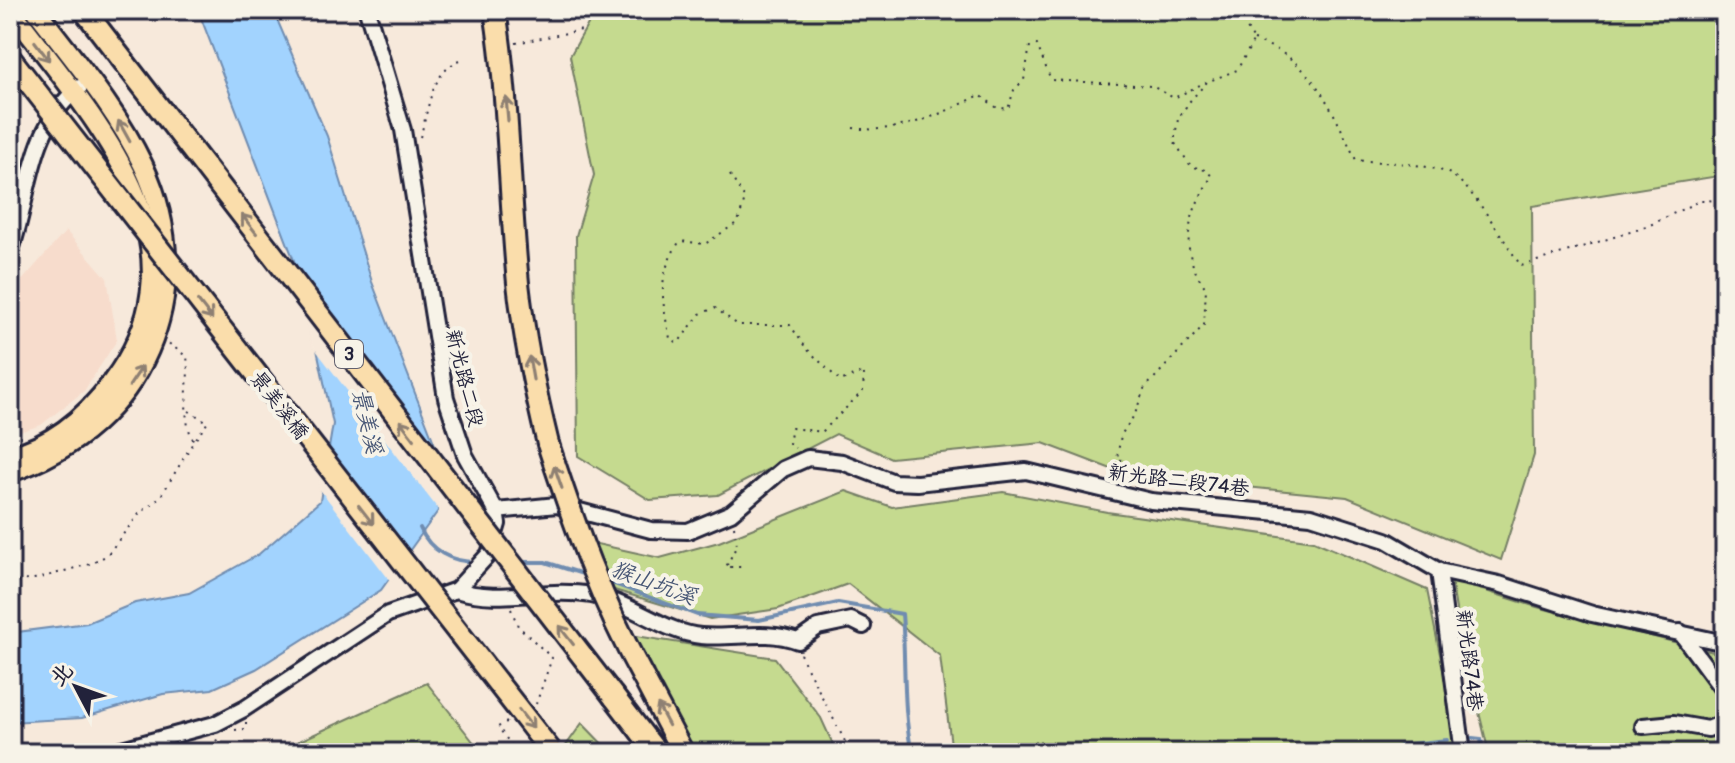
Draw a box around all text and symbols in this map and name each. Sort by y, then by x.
one-way arrow [34,40,51,61]
one-way arrow [499,96,514,123]
one-way arrow [116,119,131,143]
one-way arrow [240,214,257,235]
one-way arrow [197,299,214,320]
street label: 新光路二段 [440,327,489,430]
road number: 3 [335,340,363,368]
one-way arrow [522,356,537,381]
one-way arrow [127,366,144,388]
street label: 景美溪橋 [245,366,314,445]
water label: 景美溪 [346,386,388,457]
one-way arrow [399,419,416,441]
street label: 新光路二段74巷 [1107,459,1252,502]
one-way arrow [550,464,565,489]
one-way arrow [357,504,374,525]
water label: 猴山坑溪 [608,555,701,611]
street label: 新光路74巷 [1451,608,1488,713]
one-way arrow [558,625,575,647]
north arrow [36,647,116,727]
text: 北 [44,657,79,692]
one-way arrow [655,704,671,727]
one-way arrow [517,708,535,729]

